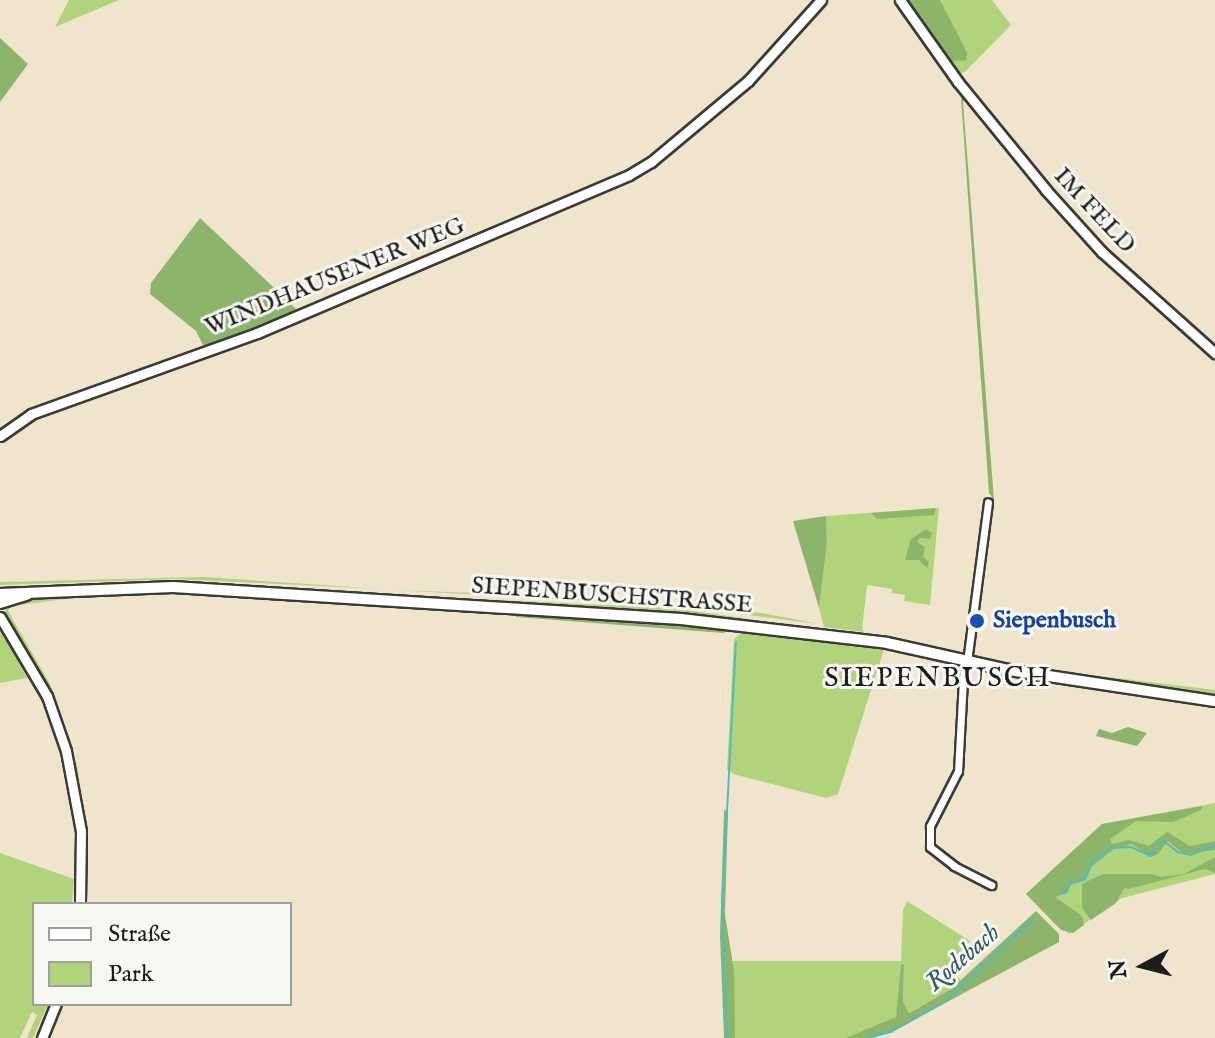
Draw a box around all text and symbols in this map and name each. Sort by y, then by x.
street label: IM FELD [1047,162,1141,260]
street label: WINDHAUSENER WEG [201,212,469,342]
street label: SIEPENBUSCHSTRASSE [471,572,753,620]
place label: Siepenbusch [993,607,1116,635]
marker: Siepenbusch [968,612,986,630]
district label: SIEPENBUSCH [824,662,1052,696]
legend [32,902,292,1006]
water label: Rodebach [920,917,1006,999]
text: Straße [108,919,171,950]
north arrow [1103,926,1183,1006]
text: N [1104,958,1134,980]
text: Park [108,959,154,990]

